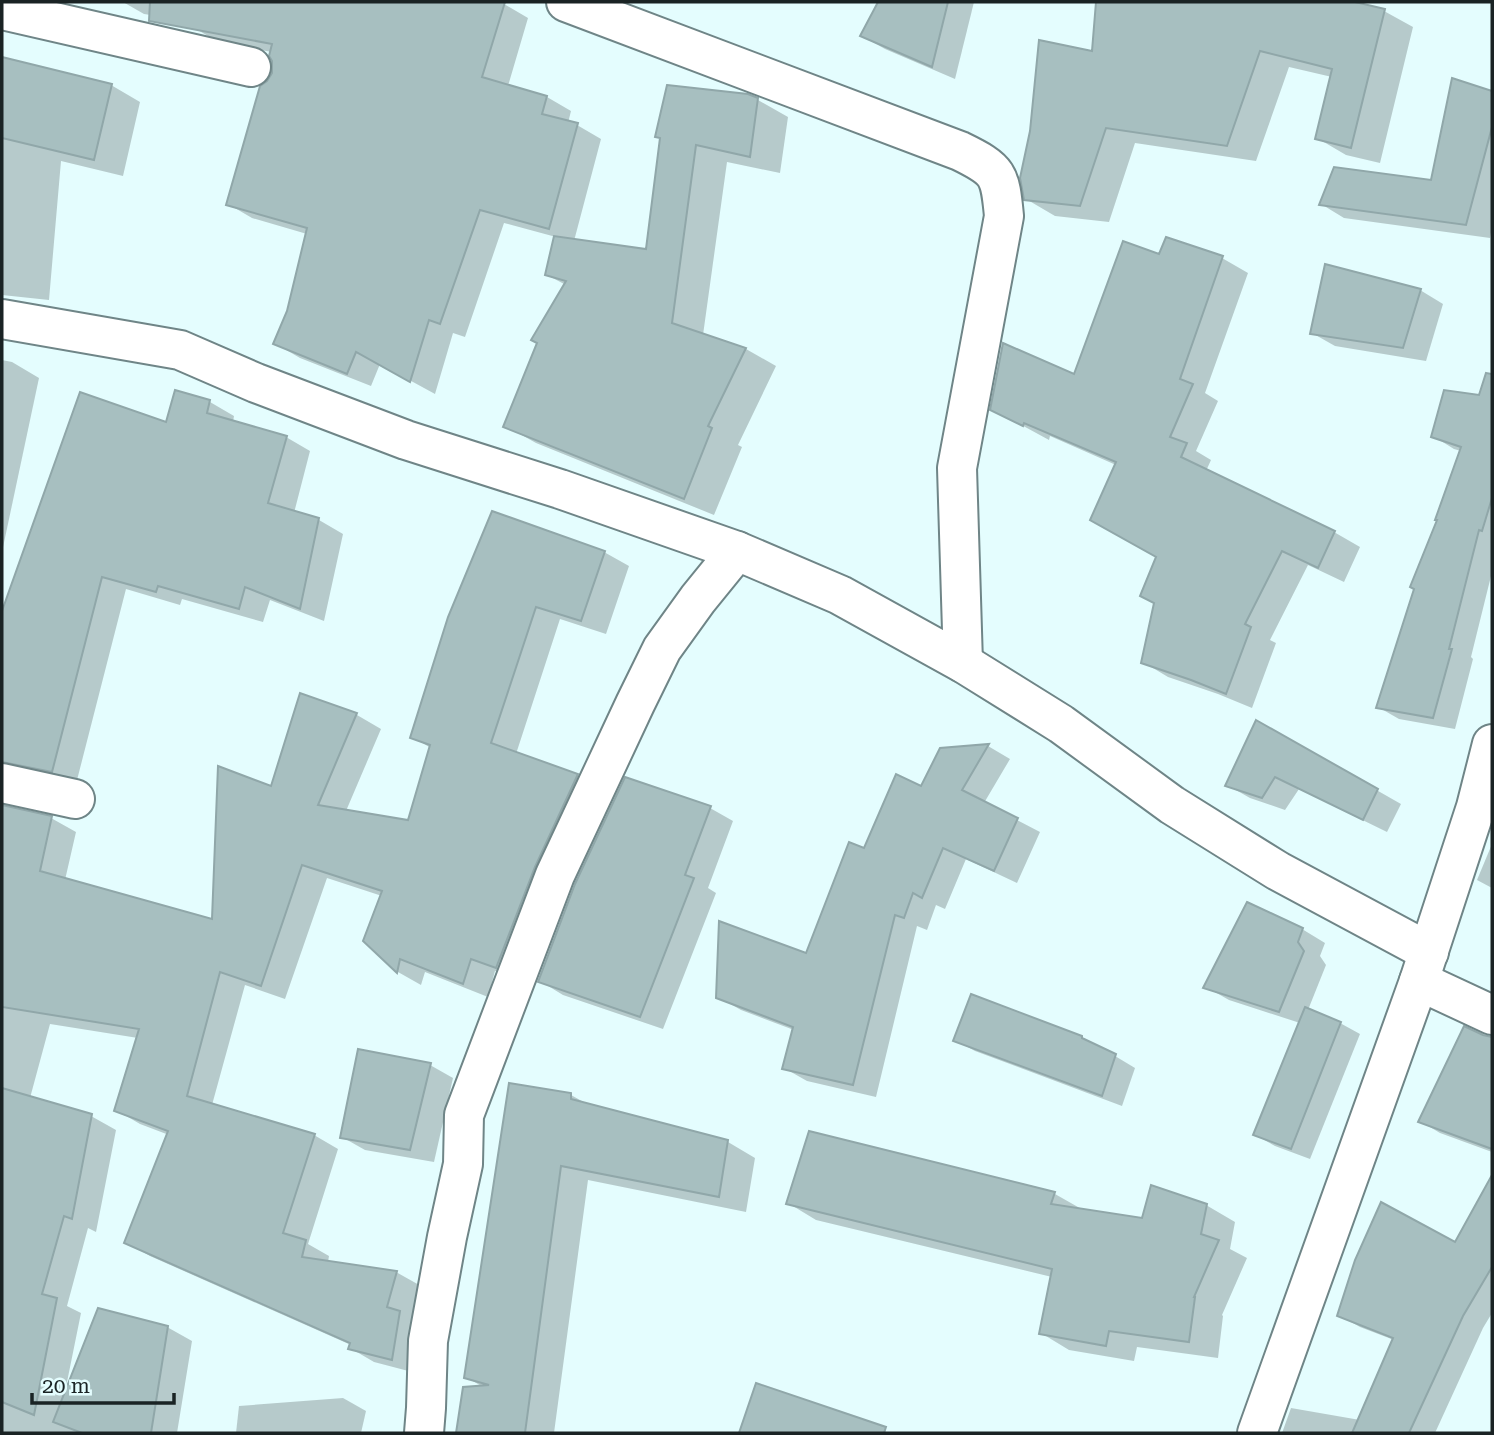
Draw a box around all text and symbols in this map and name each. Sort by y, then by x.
scale bar [32,1362,173,1406]
text: 20 m [42,1374,90,1398]

